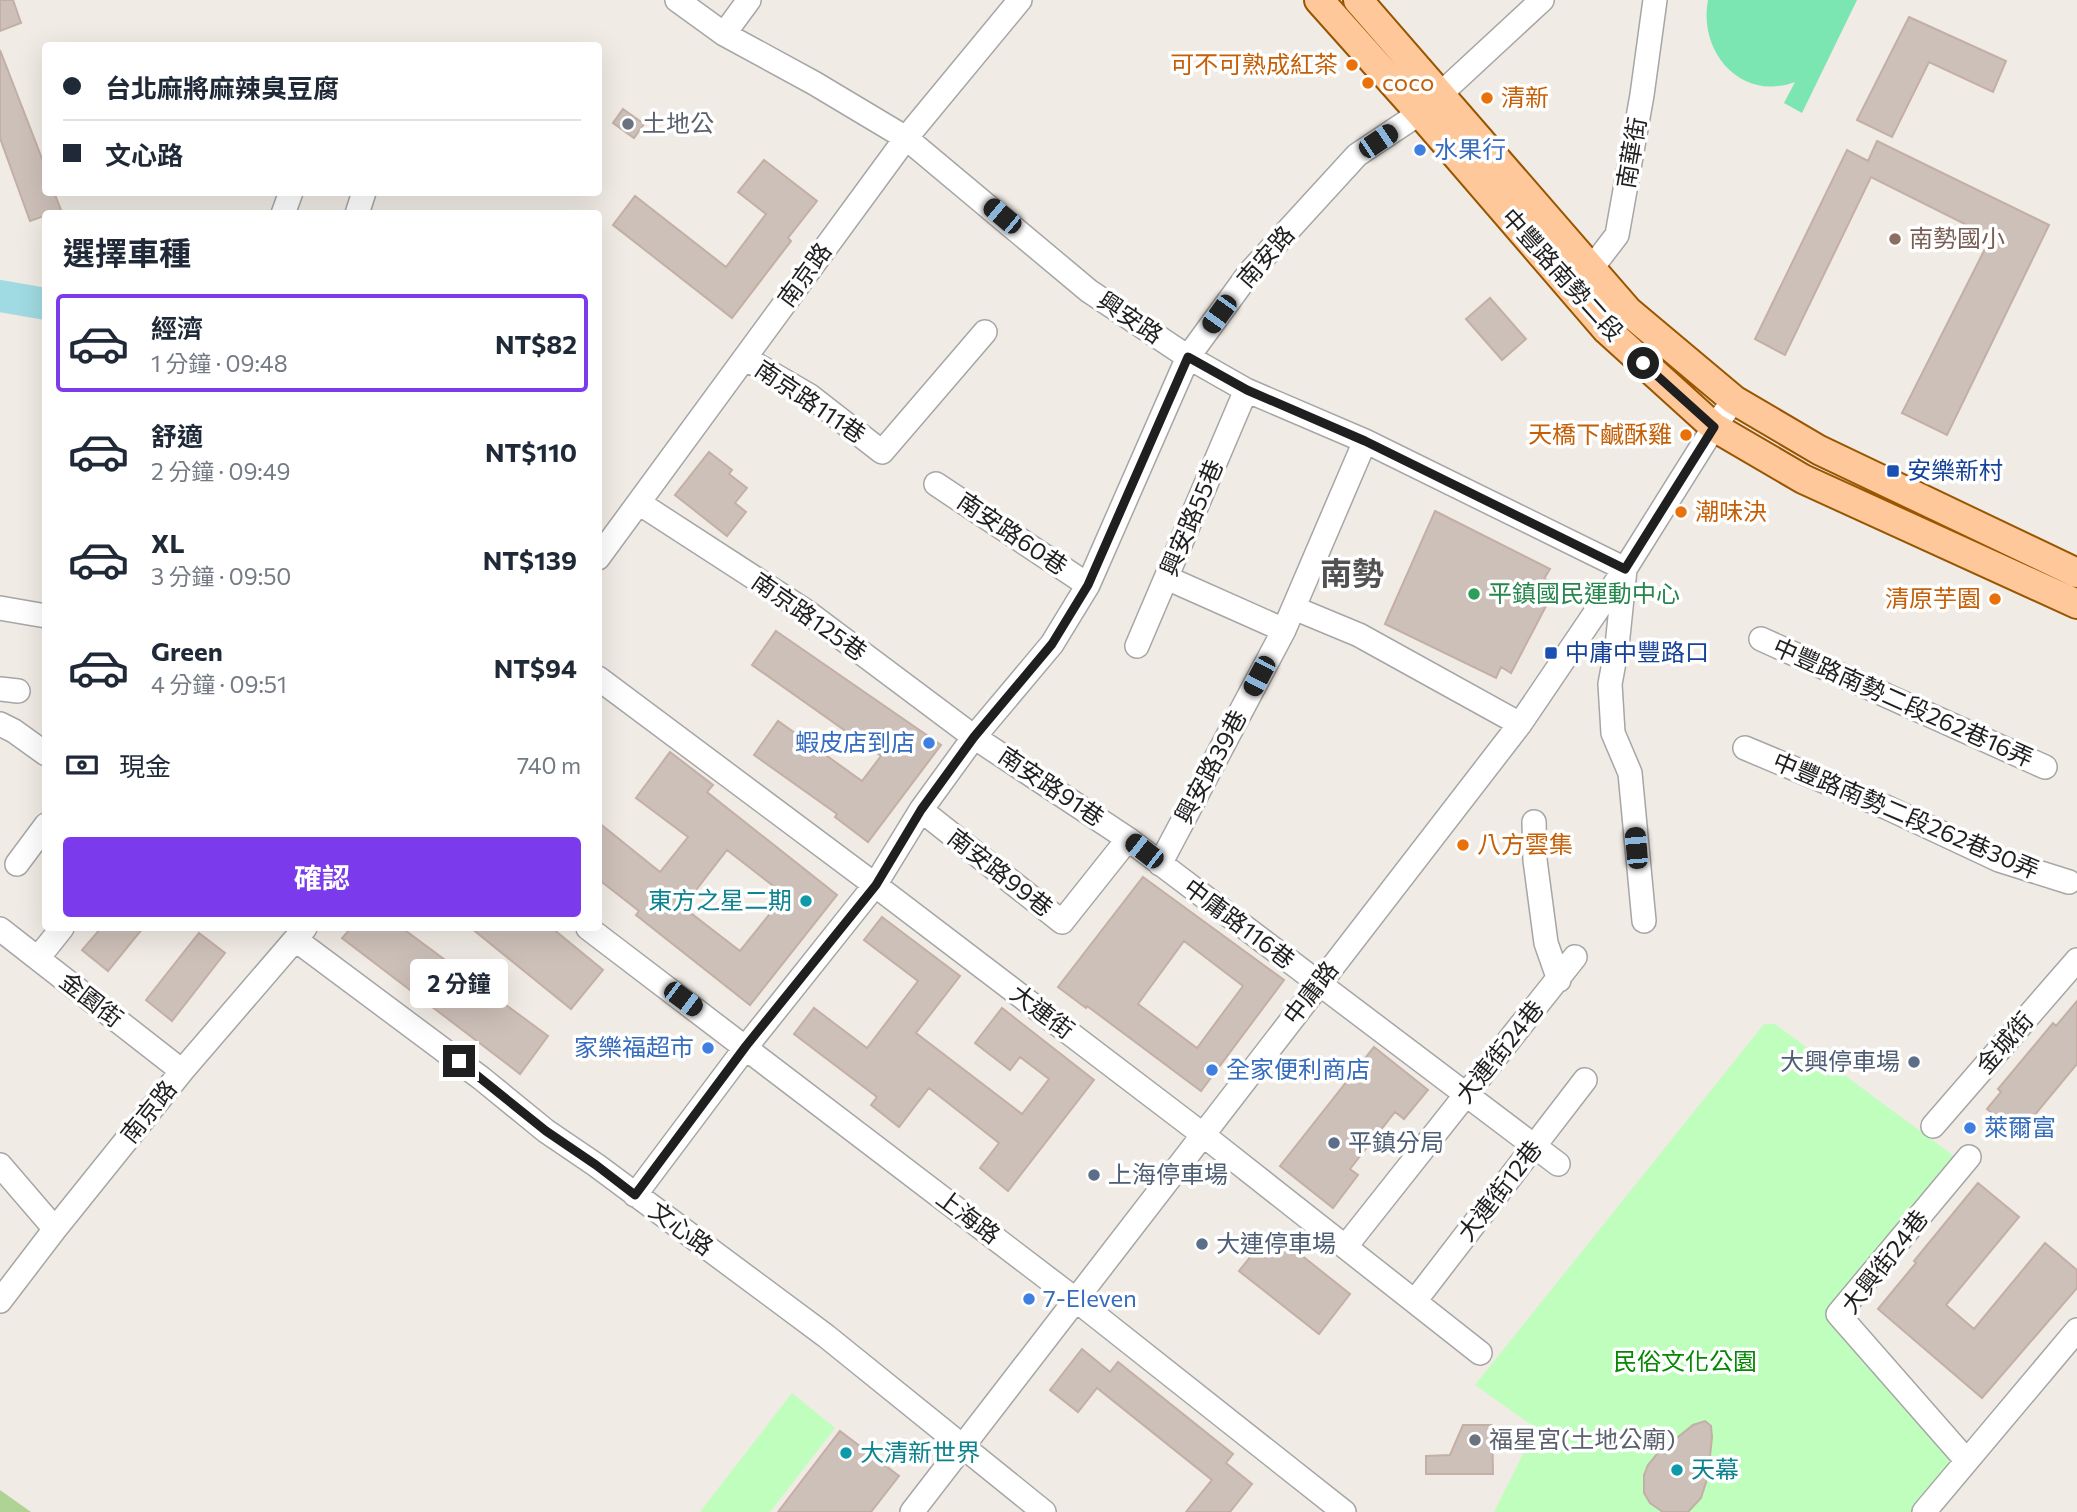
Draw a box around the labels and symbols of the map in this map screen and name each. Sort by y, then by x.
place label: 可不可熟成紅茶 [1170,49,1338,78]
marker: 可不可熟成紅茶 [1344,57,1360,73]
place label: coco [1382,67,1434,96]
marker: coco [1360,75,1376,91]
place label: 清新 [1501,82,1549,111]
marker: 清新 [1479,90,1495,106]
place label: 土地公 [642,108,714,137]
street label: 南華街 [1610,115,1651,191]
marker: 土地公 [620,116,636,132]
car [1355,121,1402,161]
place label: 水果行 [1434,134,1506,163]
marker: 水果行 [1412,142,1428,158]
car [980,194,1025,238]
street label: 中豐路南勢二段 [1496,202,1630,346]
street label: 南安路 [1230,219,1299,293]
place label: 南勢國小 [1909,223,2005,252]
marker: 南勢國小 [1887,231,1903,247]
street label: 南京路 [771,236,837,312]
street label: 興安路 [1093,285,1169,349]
car [1199,291,1240,337]
route start [1627,347,1659,379]
street label: 南京路111巷 [750,353,872,448]
place label: 天橋下鹹酥雞 [1528,419,1672,448]
marker: 天橋下鹹酥雞 [1678,427,1694,443]
street label: 興安路55巷 [1153,455,1228,580]
place label: 安樂新村 [1907,455,2003,484]
marker: 安樂新村 [1885,463,1901,479]
street label: 南安路60巷 [952,485,1073,580]
place label: 潮味決 [1695,496,1767,525]
marker: 潮味決 [1673,504,1689,520]
district label: 南勢 [1320,552,1384,592]
street label: 南京路125巷 [747,566,873,666]
place label: 平鎮國民運動中心 [1488,578,1680,607]
place label: 清原芋園 [1885,583,1981,612]
marker: 平鎮國民運動中心 [1466,586,1482,602]
marker: 清原芋園 [1987,591,2003,607]
street label: 中豐路南勢二段262巷16弄 [1769,631,2038,772]
place label: 中庸中豐路口 [1565,637,1709,666]
marker: 中庸中豐路口 [1543,645,1559,661]
car [1240,653,1279,699]
street label: 興安路39巷 [1168,705,1252,828]
place label: 蝦皮店到店 [795,727,915,756]
marker: 蝦皮店到店 [921,735,937,751]
street label: 南安路91巷 [994,740,1110,832]
street label: 中豐路南勢二段262巷30弄 [1769,745,2044,884]
street label: 南安路99巷 [943,822,1059,922]
car [1624,826,1649,870]
place label: 八方雲集 [1477,829,1573,858]
car [1121,830,1168,872]
marker: 八方雲集 [1455,837,1471,853]
street label: 中庸路116巷 [1179,872,1301,974]
place label: 東方之星二期 [648,885,792,914]
marker: 東方之星二期 [798,893,814,909]
street label: 中庸路 [1276,955,1343,1029]
callout: 2 分鐘 [410,960,508,1009]
street label: 金園街 [55,965,129,1032]
car [660,978,707,1020]
street label: 大連街 [1005,978,1080,1044]
street label: 大連街24巷 [1449,994,1549,1108]
street label: 金城街 [1969,1005,2038,1079]
place label: 家樂福超市 [574,1032,694,1061]
marker: 家樂福超市 [700,1040,716,1056]
route end [443,1045,475,1077]
place label: 大興停車場 [1780,1046,1900,1075]
place label: 全家便利商店 [1226,1054,1370,1083]
marker: 大興停車場 [1906,1054,1922,1070]
marker: 全家便利商店 [1204,1062,1220,1078]
street label: 南京路 [114,1074,182,1148]
place label: 萊爾富 [1984,1112,2056,1141]
marker: 萊爾富 [1962,1120,1978,1136]
place label: 平鎮分局 [1348,1127,1444,1156]
street label: 大連街12巷 [1451,1134,1547,1246]
marker: 平鎮分局 [1326,1135,1342,1151]
place label: 上海停車場 [1108,1159,1228,1188]
marker: 上海停車場 [1086,1167,1102,1183]
street label: 上海路 [931,1183,1006,1249]
street label: 文心路 [644,1195,720,1261]
street label: 大興街24巷 [1834,1204,1933,1319]
place label: 大連停車場 [1216,1228,1336,1257]
marker: 大連停車場 [1194,1236,1210,1252]
place label: 7-Eleven [1043,1283,1137,1312]
marker: 7-Eleven [1021,1291,1037,1307]
park label: 民俗文化公園 [1613,1346,1757,1375]
place label: 福星宮(土地公廟) [1489,1424,1675,1453]
marker: 福星宮(土地公廟) [1467,1432,1483,1448]
place label: 大清新世界 [860,1437,980,1466]
marker: 大清新世界 [838,1445,854,1461]
place label: 天幕 [1691,1454,1739,1483]
marker: 天幕 [1669,1462,1685,1478]

